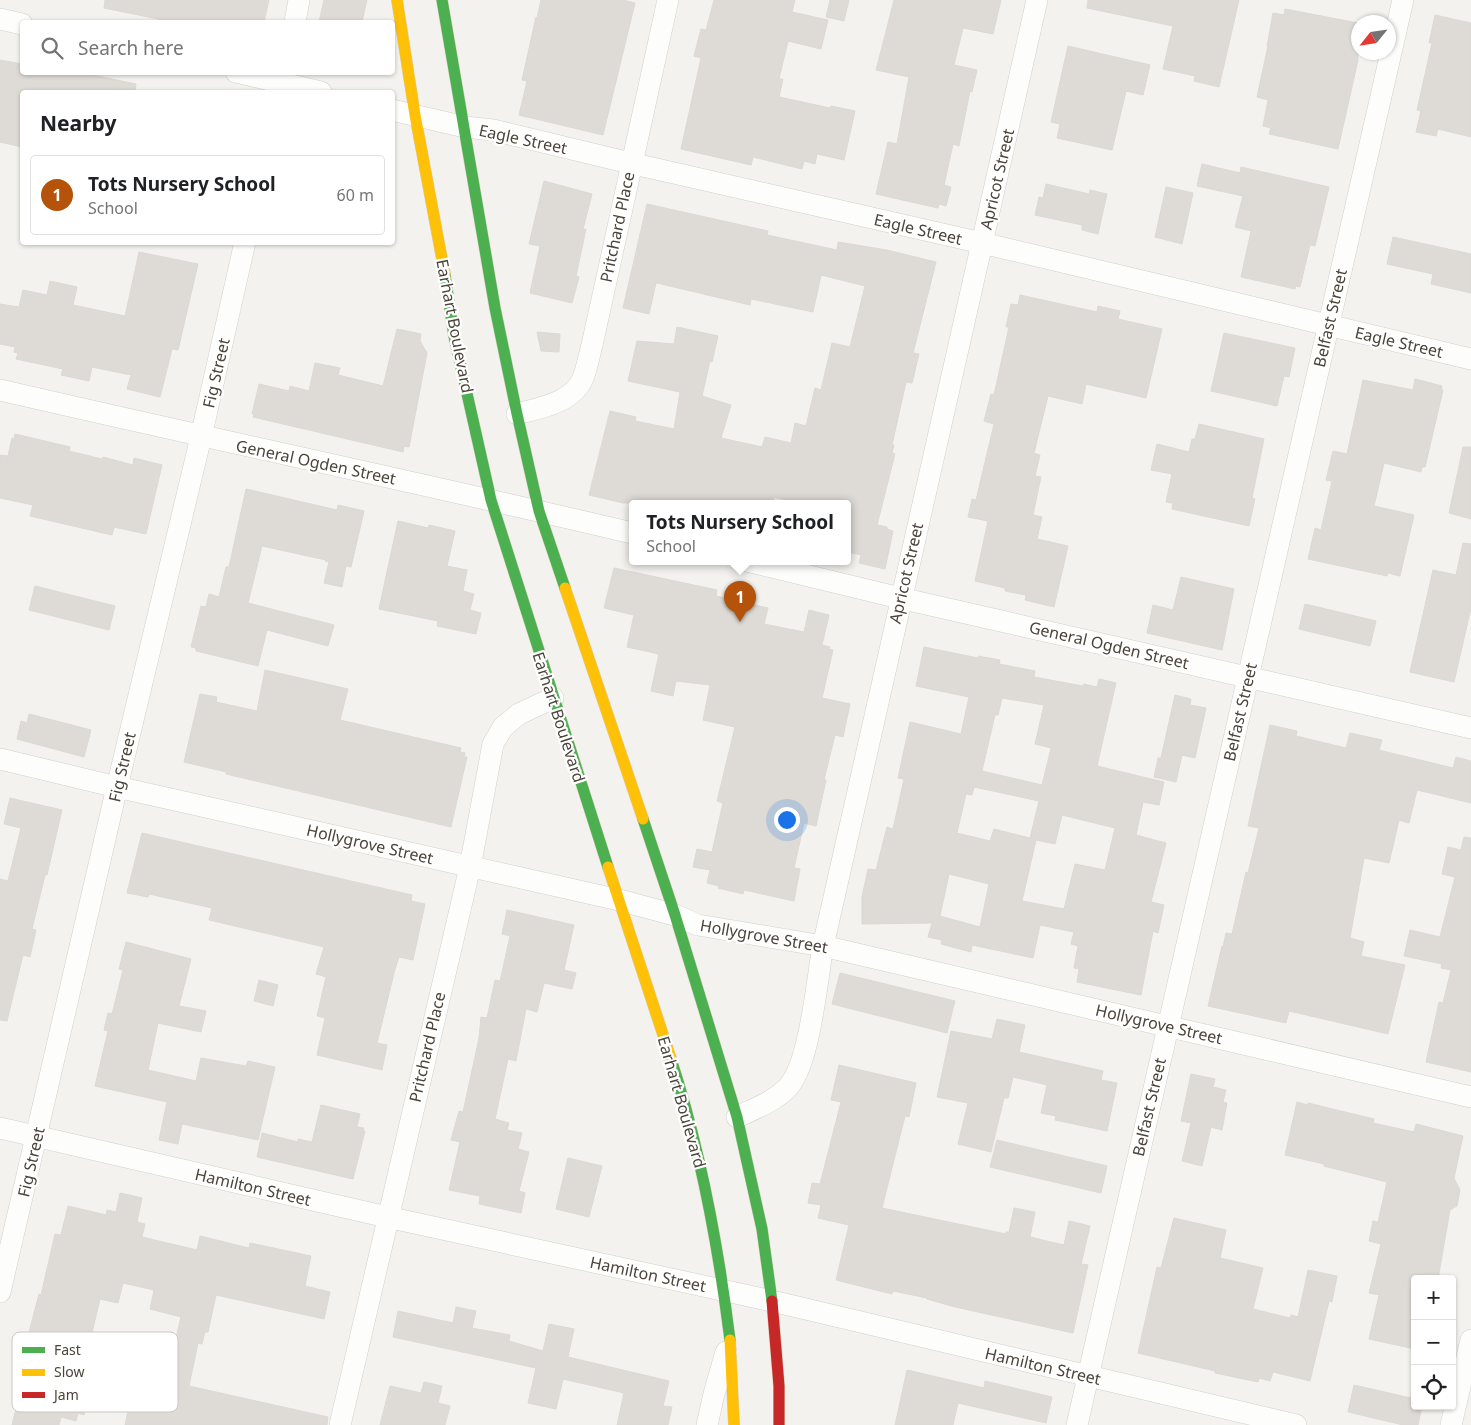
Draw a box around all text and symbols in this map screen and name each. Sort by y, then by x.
north arrow [1351,15,1396,60]
search box [20,20,395,75]
icon: search [38,34,66,62]
text: Search here [78,35,184,61]
text: Nearby [40,109,116,137]
street label: Eagle Street [477,119,569,159]
street label: Apricot Street [975,126,1019,232]
street label: Pritchard Place [595,170,639,284]
text: Tots Nursery School [88,171,276,197]
text: 1 [52,184,62,206]
text: 60 m [337,184,374,206]
text: School [88,197,138,219]
street label: Eagle Street [872,208,964,250]
street label: Earhart Boulevard [431,257,479,395]
street label: Belfast Street [1308,266,1352,369]
street label: Eagle Street [1353,321,1445,363]
street label: Fig Street [197,336,235,410]
street label: General Ogden Street [234,434,398,490]
popup [629,500,851,565]
text: Tots Nursery School [646,509,834,535]
street label: Apricot Street [884,520,928,626]
text: School [646,535,696,557]
pin: 1 [724,581,756,622]
street label: General Ogden Street [1027,616,1191,674]
street label: Earhart Boulevard [528,649,590,785]
street label: Belfast Street [1218,660,1262,763]
street label: Fig Street [103,730,141,804]
your location [774,807,800,833]
street label: Hollygrove Street [304,819,436,869]
street label: Hollygrove Street [698,914,830,958]
street label: Pritchard Place [404,990,450,1104]
street label: Hollygrove Street [1093,999,1225,1049]
street label: Earhart Boulevard [653,1034,711,1170]
street label: Belfast Street [1127,1055,1171,1158]
street label: Fig Street [12,1125,50,1199]
street label: Hamilton Street [193,1163,313,1211]
street label: Hamilton Street [588,1251,708,1297]
map controls [1411,1275,1456,1410]
button: + [1411,1275,1456,1320]
button: − [1411,1320,1456,1365]
legend [12,1332,178,1412]
text: Fast [54,1340,81,1359]
street label: Hamilton Street [983,1342,1103,1390]
text: Slow [54,1362,85,1381]
button: locate [1411,1365,1456,1410]
text: Jam [52,1385,79,1404]

